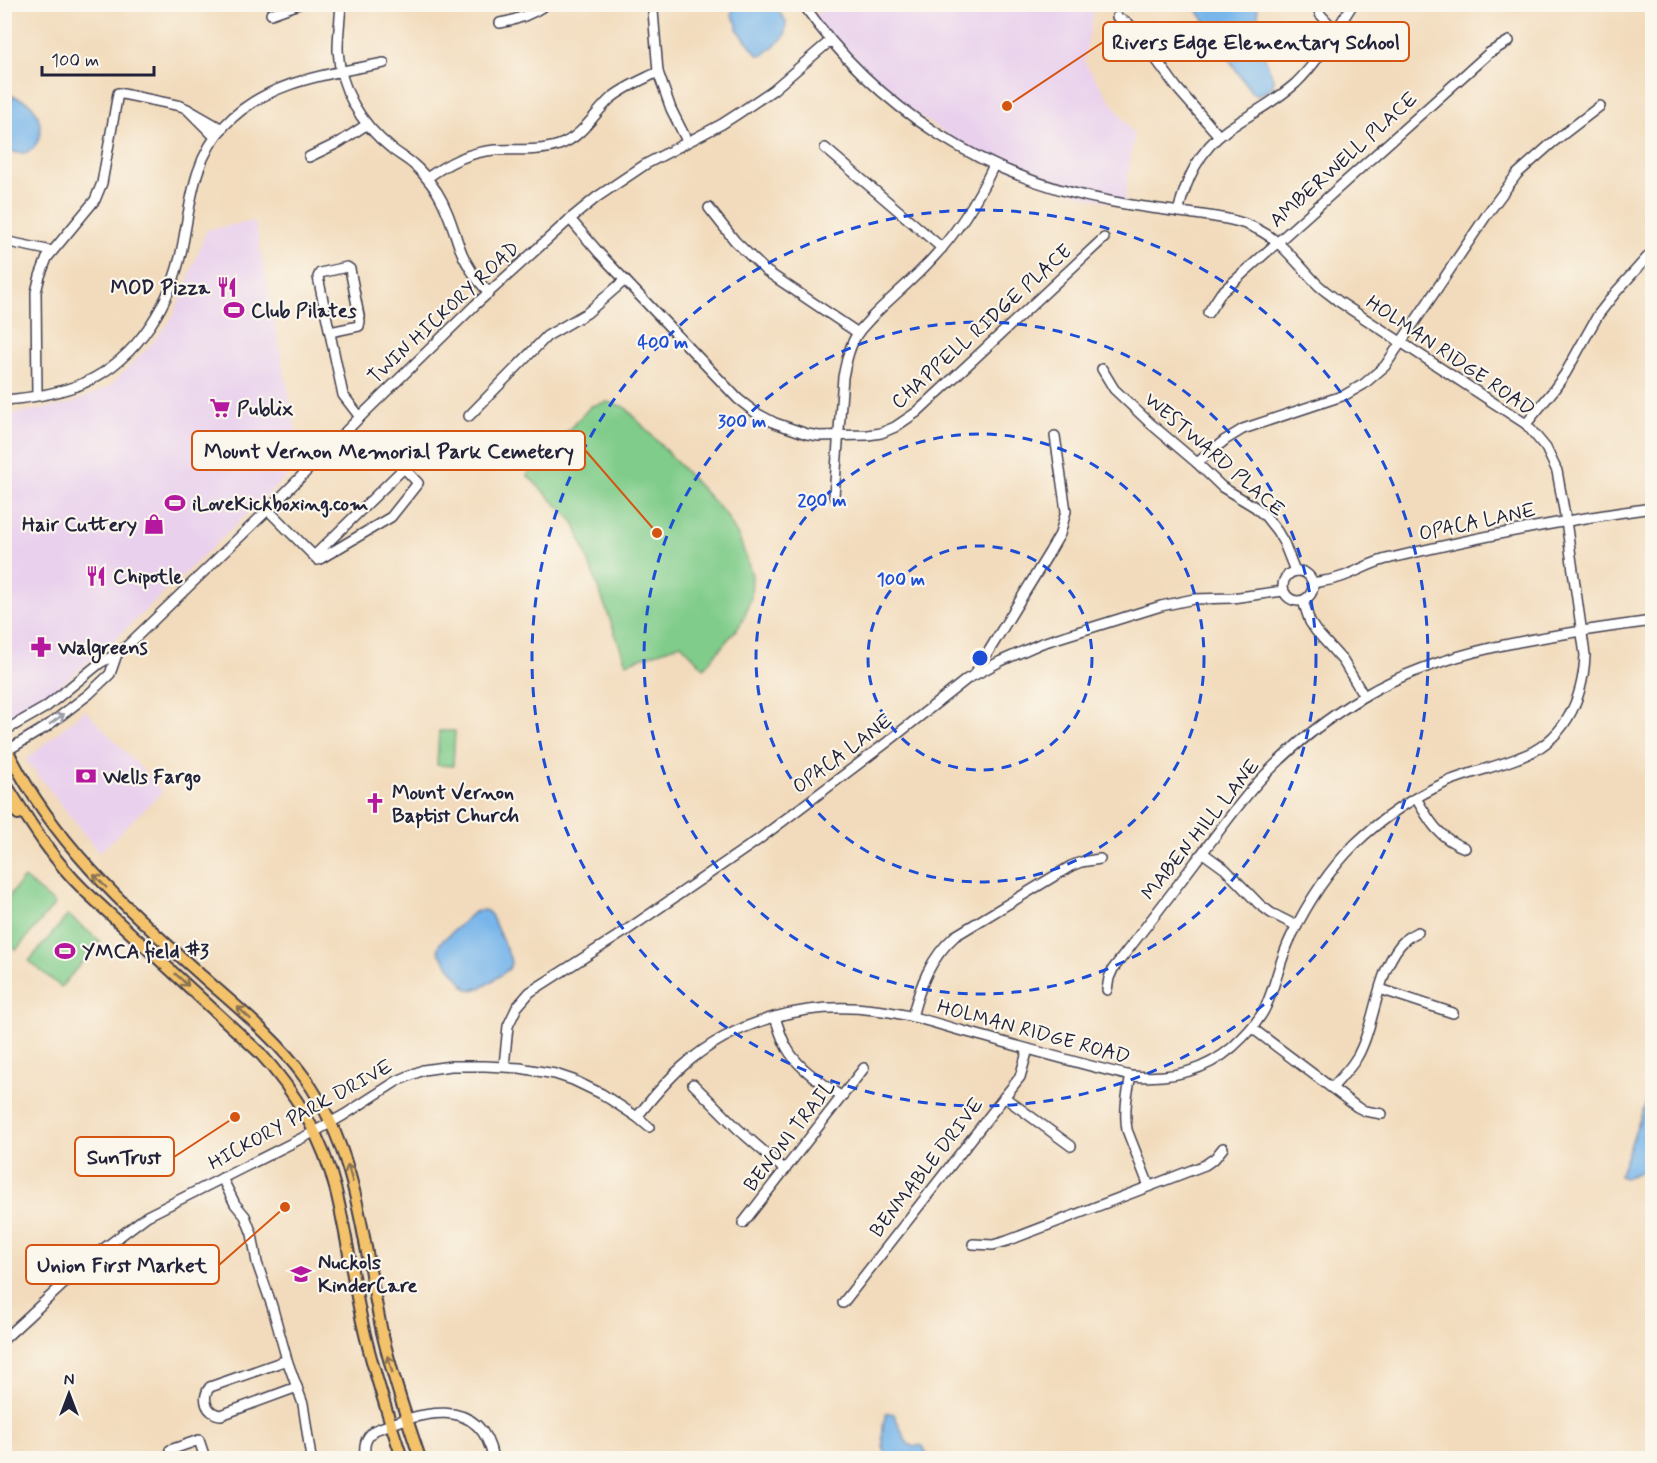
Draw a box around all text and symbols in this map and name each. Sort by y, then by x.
callout: Rivers Edge Elementary School [1103,22,1409,61]
text: Rivers Edge Elementary School [1112,29,1400,59]
scale bar [42,39,154,77]
text: 100 m [51,49,99,73]
street label: AMBERWELL PLACE [1264,86,1424,234]
street label: TWIN HICKORY ROAD [362,236,526,391]
street label: CHAPPELL RIDGE PLACE [886,239,1078,416]
place label: MOD Pizza [110,275,211,302]
restaurant icon: MOD Pizza [215,275,239,299]
street label: HOLMAN RIDGE ROAD [1360,290,1540,423]
sports icon: Club Pilates [222,298,246,322]
place label: Club Pilates [251,298,357,325]
text: 400 m [638,331,688,355]
street label: WESTWARD PLACE [1138,387,1290,524]
supermarket icon: Publix [208,396,232,420]
place label: Publix [237,396,294,423]
text: 300 m [718,410,766,434]
callout: Mount Vernon Memorial Park Cemetery [192,431,585,470]
text: Mount Vernon Memorial Park Cemetery [204,438,574,466]
text: 200 m [797,489,847,513]
sports icon: iLoveKickboxing.com [163,491,187,515]
place label: iLoveKickboxing.com [192,491,368,518]
street label: OPACA LANE [1416,497,1538,548]
place label: Hair Cuttery [22,512,137,539]
shop icon: Hair Cuttery [142,512,166,536]
restaurant icon: Chipotle [84,564,108,588]
place label: Chipotle [113,564,183,591]
text: 100 m [877,568,925,592]
pharmacy icon: Walgreens [29,635,53,659]
place label: Walgreens [57,635,148,664]
centre of rings [970,648,990,668]
street label: OPACA LANE [787,708,898,801]
one-way arrow [49,713,65,725]
street label: MABEN HILL LANE [1136,754,1267,906]
bank icon: Wells Fargo [74,764,98,788]
place label: Wells Fargo [102,764,201,791]
place label: Mount Vernon Baptist Church [392,780,519,830]
church icon: Mount Vernon Baptist Church [363,791,387,815]
one-way arrow [93,874,108,889]
sports icon: YMCA field #3 [53,939,77,963]
place label: YMCA field #3 [82,939,210,966]
one-way arrow [174,972,189,986]
street label: HOLMAN RIDGE ROAD [934,994,1133,1071]
one-way arrow [237,1006,252,1020]
street label: HICKORY PARK DRIVE [204,1053,398,1177]
street label: BENONI TRAIL [738,1074,842,1197]
street label: BENMABLE DRIVE [864,1092,990,1244]
callout: SunTrust [75,1137,174,1176]
text: SunTrust [87,1144,162,1172]
one-way arrow [344,1164,355,1183]
callout: Union First Market [26,1245,219,1284]
place label: Nuckols KinderCare [318,1250,418,1300]
text: Union First Market [37,1252,208,1280]
school or university icon: Nuckols KinderCare [289,1262,313,1286]
one-way arrow [383,1355,395,1374]
north arrow [39,1364,99,1424]
text: N [64,1370,74,1391]

